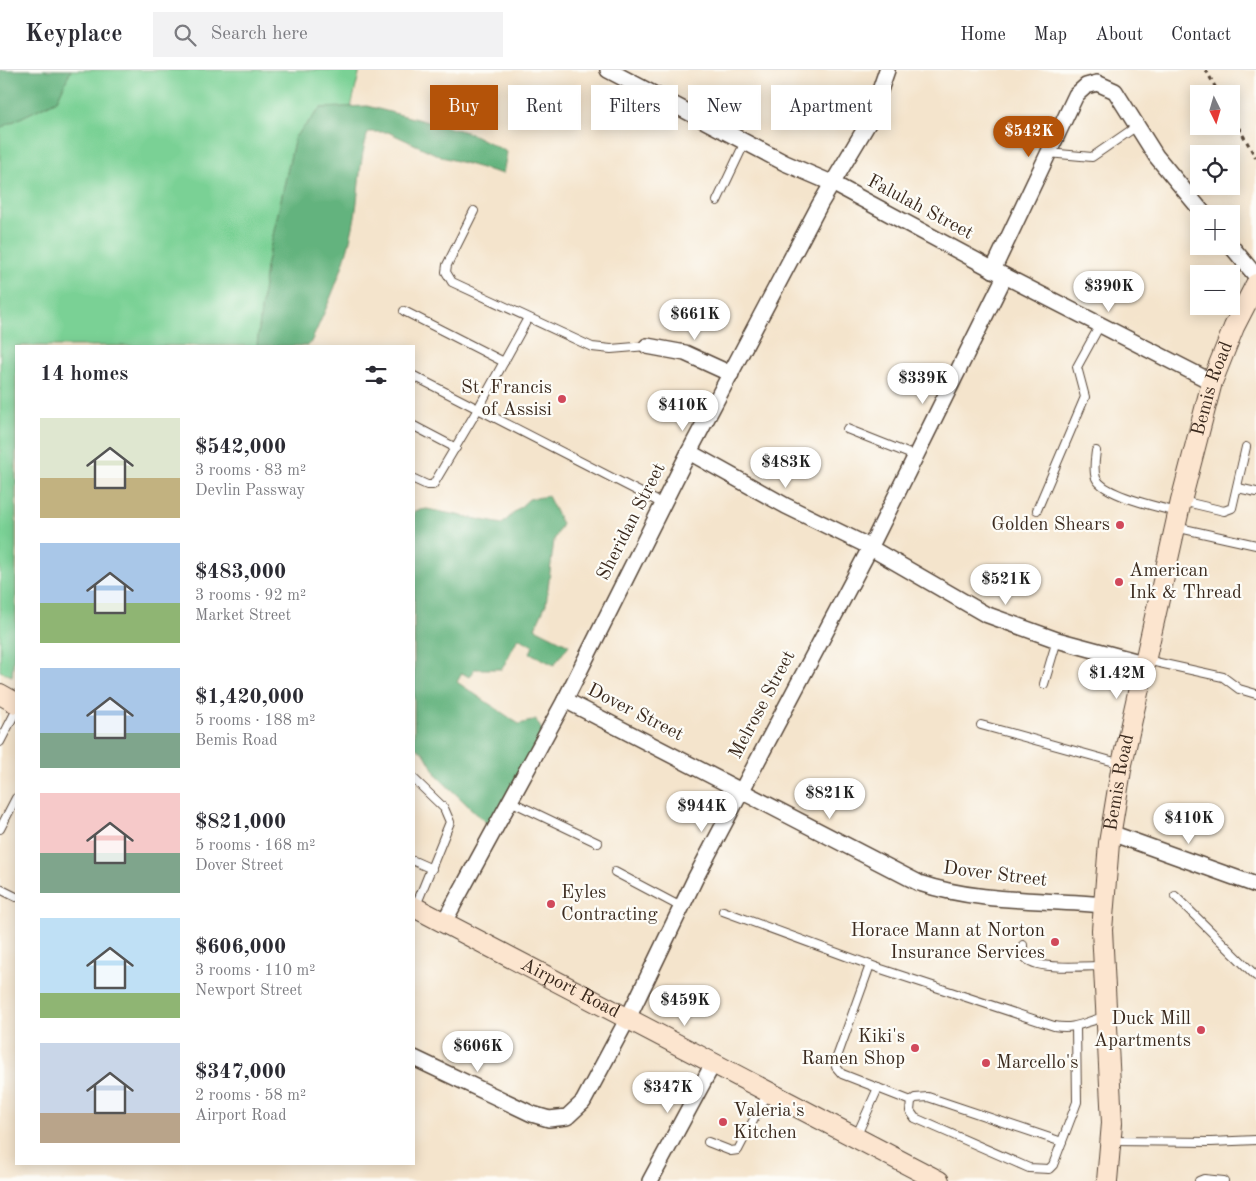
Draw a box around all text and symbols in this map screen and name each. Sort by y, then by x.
search box [153,12,503,57]
icon: search [171,21,199,49]
text: Keyplace [25,23,123,47]
text: Search here [211,25,308,44]
text: Home [960,26,1006,44]
text: Map [1034,26,1067,44]
text: About [1095,26,1143,44]
text: Contact [1171,26,1231,44]
chip: Buy [430,85,498,130]
chip: Rent [508,85,581,130]
chip: Filters [591,85,678,130]
chip: New [688,85,761,130]
chip: Apartment [771,85,891,130]
north arrow [1190,85,1240,135]
map controls [1190,85,1240,315]
pin: $542K [994,116,1064,158]
text: $542K [1004,124,1054,140]
button: locate [1190,145,1240,195]
street label: Falulah Street [864,172,976,244]
button: + [1190,205,1240,255]
button: − [1190,265,1240,315]
pin: $390K [1074,270,1144,313]
text: $390K [1084,279,1134,295]
pin: $661K [660,298,730,341]
text: $661K [670,307,720,323]
street label: Bemis Road [1189,339,1237,438]
icon: filters [362,361,390,389]
pin: $339K [888,362,958,405]
text: 14 homes [40,364,128,385]
text: $339K [898,371,948,387]
place label: St. Francis of Assisi [461,379,552,420]
pin: $410K [648,390,718,432]
marker: St. Francis of Assisi [556,393,568,405]
text: $410K [658,398,708,414]
text: $542,000 [195,437,286,458]
icon: home [80,438,140,498]
pin: $483K [751,446,821,489]
text: $483K [761,455,811,471]
street label: Sheridan Street [594,460,670,584]
text: 3 rooms · 83 m² [195,463,306,479]
text: Devlin Passway [195,483,305,499]
place label: Golden Shears [991,516,1110,535]
marker: Golden Shears [1114,519,1126,531]
text: $483,000 [195,562,286,583]
place label: American Ink & Thread [1129,562,1242,603]
icon: home [80,563,140,623]
pin: $521K [971,564,1041,606]
text: $521K [981,572,1031,588]
marker: American Ink & Thread [1113,576,1125,588]
text: 3 rooms · 92 m² [195,588,306,604]
text: Market Street [195,608,291,624]
street label: Melrose Street [727,648,799,762]
pin: $1.42M [1076,658,1158,700]
text: $1.42M [1089,666,1145,682]
street label: Dover Street [584,681,686,745]
text: $1,420,000 [195,687,304,708]
icon: home [80,688,140,748]
text: 5 rooms · 188 m² [195,713,315,729]
street label: Bemis Road [1102,732,1138,832]
text: Bemis Road [195,733,278,749]
pin: $821K [795,778,865,820]
text: $821K [805,786,855,802]
pin: $944K [667,790,737,833]
text: $944K [677,799,727,815]
pin: $410K [1154,802,1224,845]
text: $410K [1164,811,1214,827]
text: $821,000 [195,812,286,833]
icon: home [80,813,140,873]
text: 5 rooms · 168 m² [195,838,315,854]
text: Dover Street [195,858,283,874]
street label: Dover Street [942,859,1048,891]
place label: Eyles Contracting [561,884,659,925]
marker: Eyles Contracting [545,898,557,910]
place label: Horace Mann at Norton Insurance Services [850,922,1045,963]
marker: Horace Mann at Norton Insurance Services [1049,936,1061,948]
text: $606,000 [195,937,286,958]
icon: home [80,938,140,998]
street label: Airport Road [517,955,623,1022]
text: 3 rooms · 110 m² [195,963,315,979]
text: Newport Street [195,983,302,999]
pin: $459K [650,984,720,1027]
text: $459K [660,993,710,1009]
place label: Duck Mill Apartments [1094,1010,1191,1051]
marker: Duck Mill Apartments [1195,1024,1207,1036]
place label: Kiki's Ramen Shop [801,1028,905,1069]
pin: $606K [443,1030,513,1073]
text: $606K [453,1039,503,1055]
marker: Kiki's Ramen Shop [909,1042,921,1054]
place label: Marcello's [996,1054,1079,1073]
marker: Marcello's [980,1057,992,1069]
text: $347,000 [195,1062,286,1083]
icon: home [80,1063,140,1123]
pin: $347K [633,1072,703,1114]
text: $347K [643,1080,693,1096]
text: 2 rooms · 58 m² [195,1088,306,1104]
place label: Valeria's Kitchen [733,1102,805,1143]
text: Airport Road [195,1108,287,1124]
marker: Valeria's Kitchen [717,1116,729,1128]

